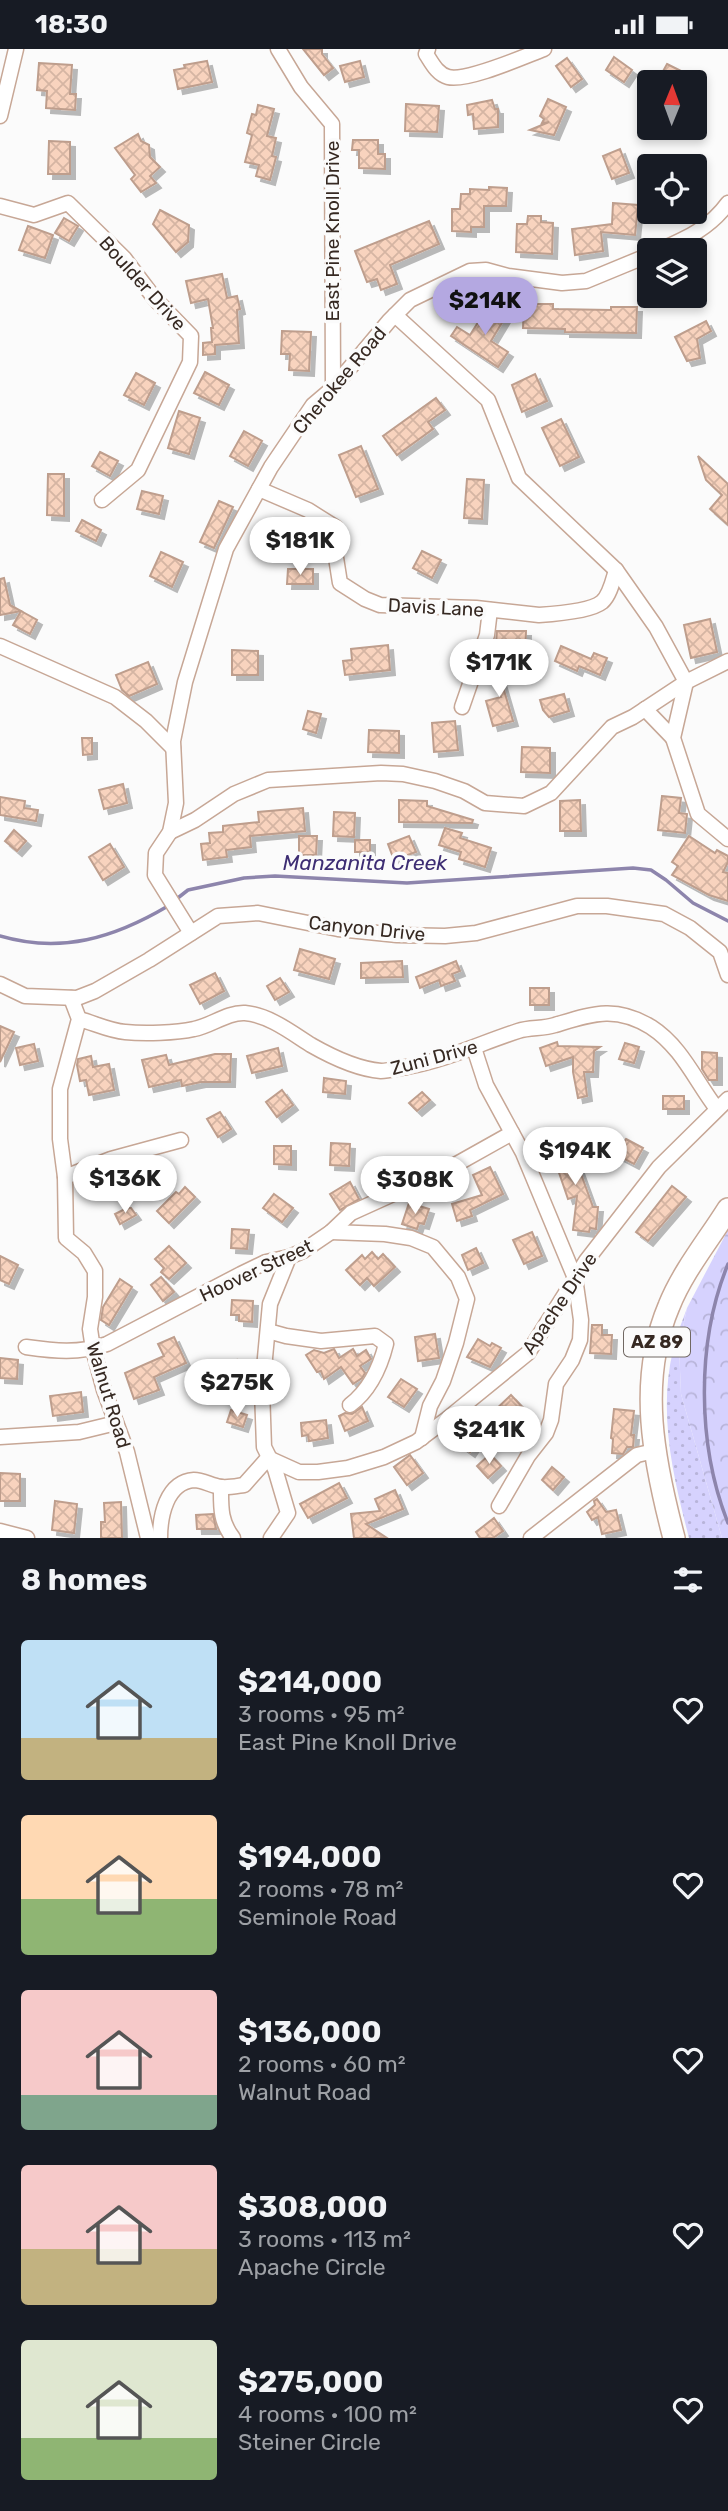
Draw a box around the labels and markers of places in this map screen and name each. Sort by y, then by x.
pin: $214K [436,278,534,337]
pin: $181K [251,517,349,577]
pin: $171K [450,639,548,699]
pin: $194K [526,1127,624,1187]
pin: $136K [76,1155,174,1215]
pin: $308K [366,1157,464,1216]
pin: $275K [188,1359,286,1419]
pin: $241K [440,1407,538,1466]

